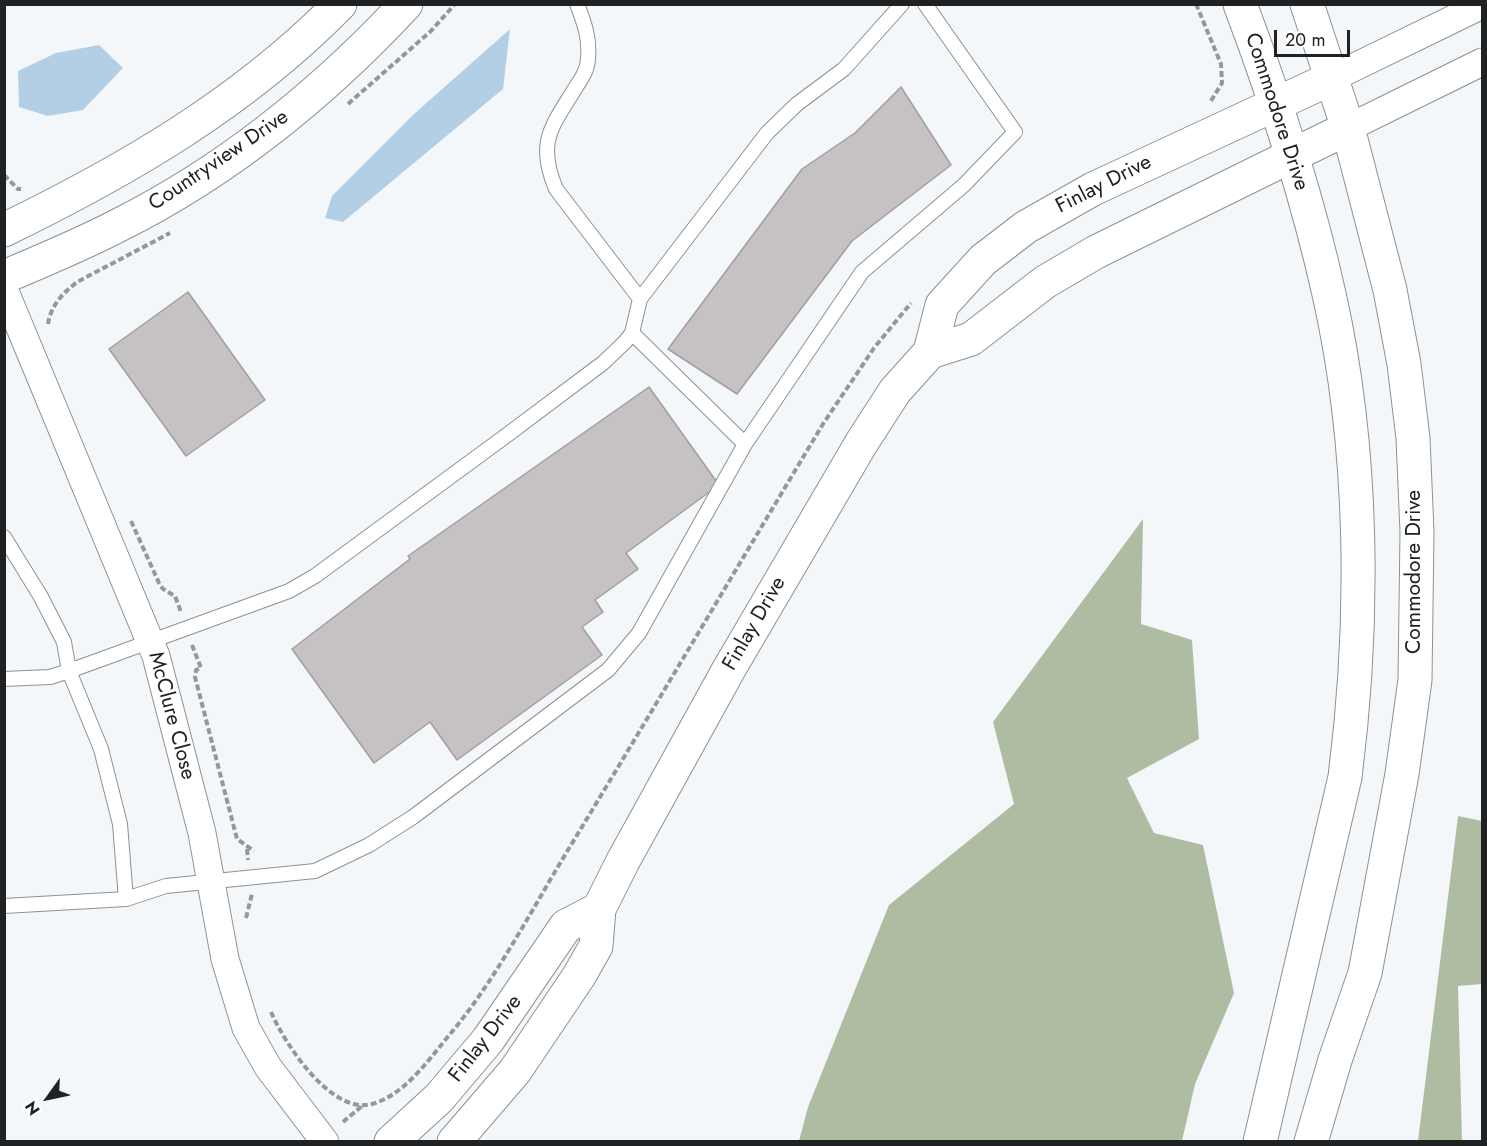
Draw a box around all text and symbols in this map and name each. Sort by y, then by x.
scale bar [1277,18,1354,56]
text: 20 m [1285,27,1325,53]
street label: Commodore Drive [1239,30,1313,194]
street label: Countryview Drive [144,105,294,217]
street label: Finlay Drive [1052,150,1156,220]
street label: Commodore Drive [1402,490,1428,654]
street label: Finlay Drive [718,573,792,675]
street label: McClure Close [142,649,200,783]
street label: Finlay Drive [444,990,528,1088]
north arrow [18,1068,78,1128]
text: N [19,1096,46,1120]

